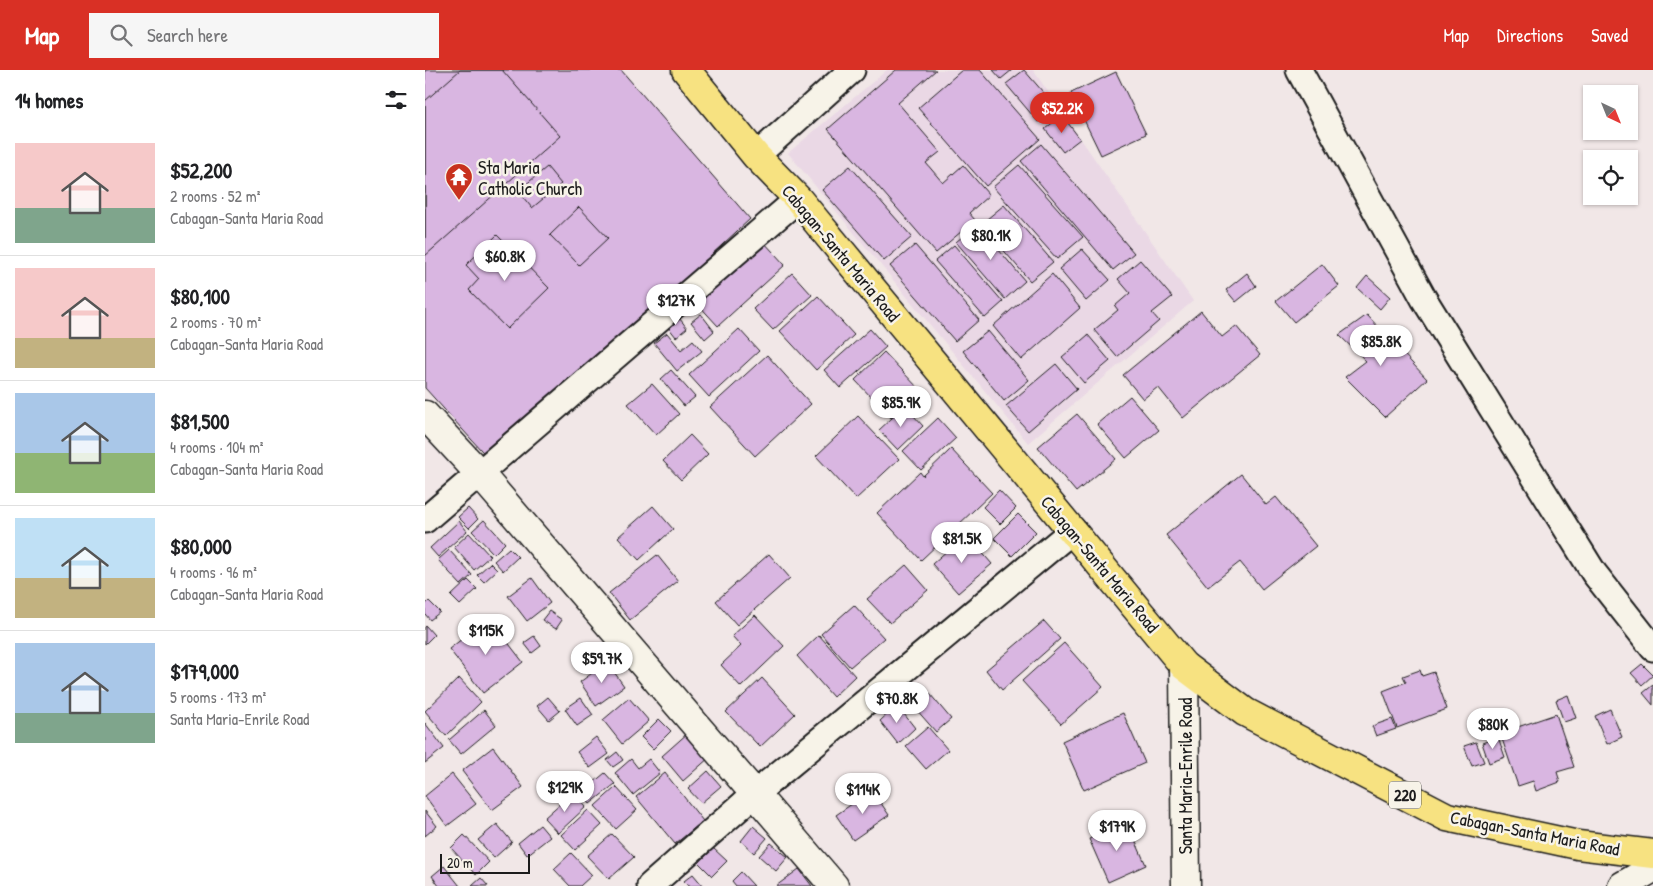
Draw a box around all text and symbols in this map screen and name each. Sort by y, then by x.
search box [89,13,439,58]
text: Map [25,19,59,51]
icon: search [107,21,135,49]
text: Search here [147,22,228,48]
text: Map [1444,23,1469,48]
text: Directions [1497,23,1563,48]
text: Saved [1591,23,1628,48]
north arrow [1583,85,1637,140]
map controls [1583,85,1638,205]
text: 14 homes [15,86,83,115]
icon: filters [382,86,410,114]
pin: $52.2K [1021,92,1103,134]
text: $52.2K [1041,97,1083,119]
button: locate [1583,150,1638,205]
place label: Sta Maria Catholic Church [478,155,582,201]
text: $52,200 [170,156,232,185]
temple icon: Sta Maria Catholic Church [444,162,474,201]
icon: home [55,163,115,223]
street label: Cabagan-Santa Maria Road [776,179,906,327]
text: 2 rooms · 52 m² [170,185,260,207]
text: Cabagan-Santa Maria Road [170,207,323,229]
pin: $80.1K [950,218,1032,261]
text: $80.1K [971,224,1011,246]
pin: $60.8K [464,240,546,282]
text: $60.8K [485,245,525,267]
text: $80,100 [170,282,230,311]
pin: $127K [641,284,711,326]
icon: home [55,288,115,348]
text: $127K [657,289,695,311]
text: 2 rooms · 70 m² [170,311,261,333]
pin: $85.8K [1340,324,1422,367]
text: $85.8K [1361,330,1401,352]
text: Cabagan-Santa Maria Road [170,333,323,355]
pin: $85.9K [860,386,942,428]
text: $85.9K [881,391,921,413]
text: $81,500 [170,407,229,436]
icon: home [55,413,115,473]
text: 4 rooms · 104 m² [170,436,264,458]
text: Cabagan-Santa Maria Road [170,458,323,480]
street label: Cabagan-Santa Maria Road [1035,490,1165,638]
pin: $81.5K [921,522,1003,564]
text: $81.5K [942,527,982,549]
text: $80,000 [170,532,232,561]
icon: home [55,538,115,598]
text: 4 rooms · 96 m² [170,561,257,583]
text: Cabagan-Santa Maria Road [170,583,323,605]
pin: $115K [451,614,521,656]
text: $115K [469,619,503,641]
pin: $59.7K [561,642,643,684]
text: $59.7K [582,647,622,669]
text: $179,000 [170,657,239,686]
icon: home [55,663,115,723]
pin: $70.8K [856,682,938,724]
text: 5 rooms · 173 m² [170,686,266,708]
text: $70.8K [876,687,918,709]
street label: Santa Maria-Enrile Road [1173,698,1198,854]
text: Santa Maria-Enrile Road [170,708,309,730]
pin: $80K [1463,708,1523,750]
text: $80K [1478,713,1508,735]
pin: $129K [530,770,600,813]
pin: $114K [828,772,898,815]
text: $129K [547,776,583,798]
text: $114K [846,778,880,800]
road number: 220 [1389,782,1421,808]
street label: Cabagan-Santa Maria Road [1448,804,1622,862]
pin: $179K [1082,810,1152,852]
text: $179K [1099,815,1135,837]
scale bar [440,851,530,874]
text: 20 m [447,853,473,872]

